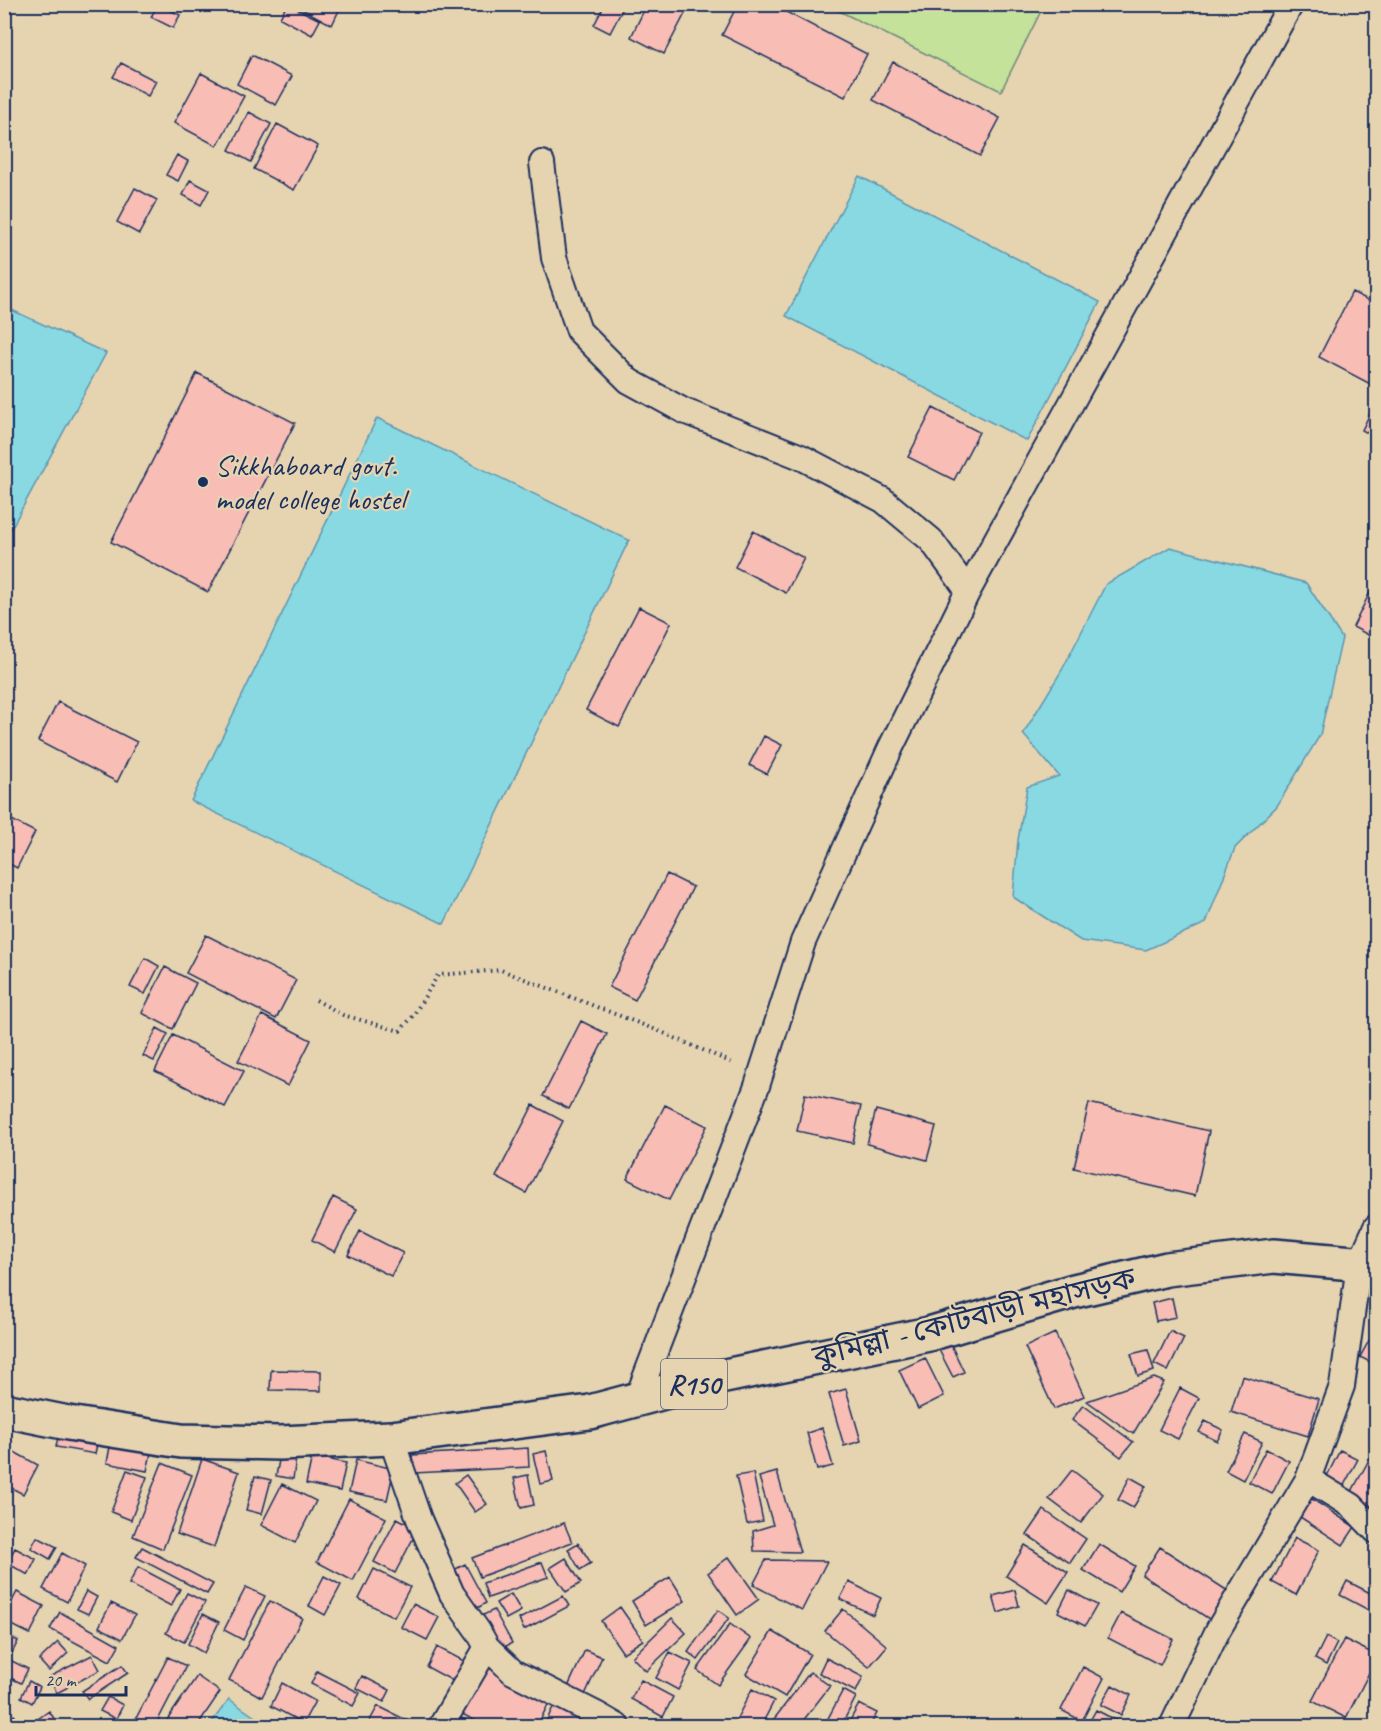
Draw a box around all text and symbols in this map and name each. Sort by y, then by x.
place label: Sikkhaboard govt. model college hostel [215,446,410,518]
marker: Sikkhaboard govt. model college hostel [196,475,210,489]
street label: কুমিল্লা - কোটবাড়ী মহাসড়ক [808,1258,1140,1376]
road number: R150 [661,1359,727,1409]
scale bar [36,1659,126,1697]
text: 20 m [45,1669,78,1691]

